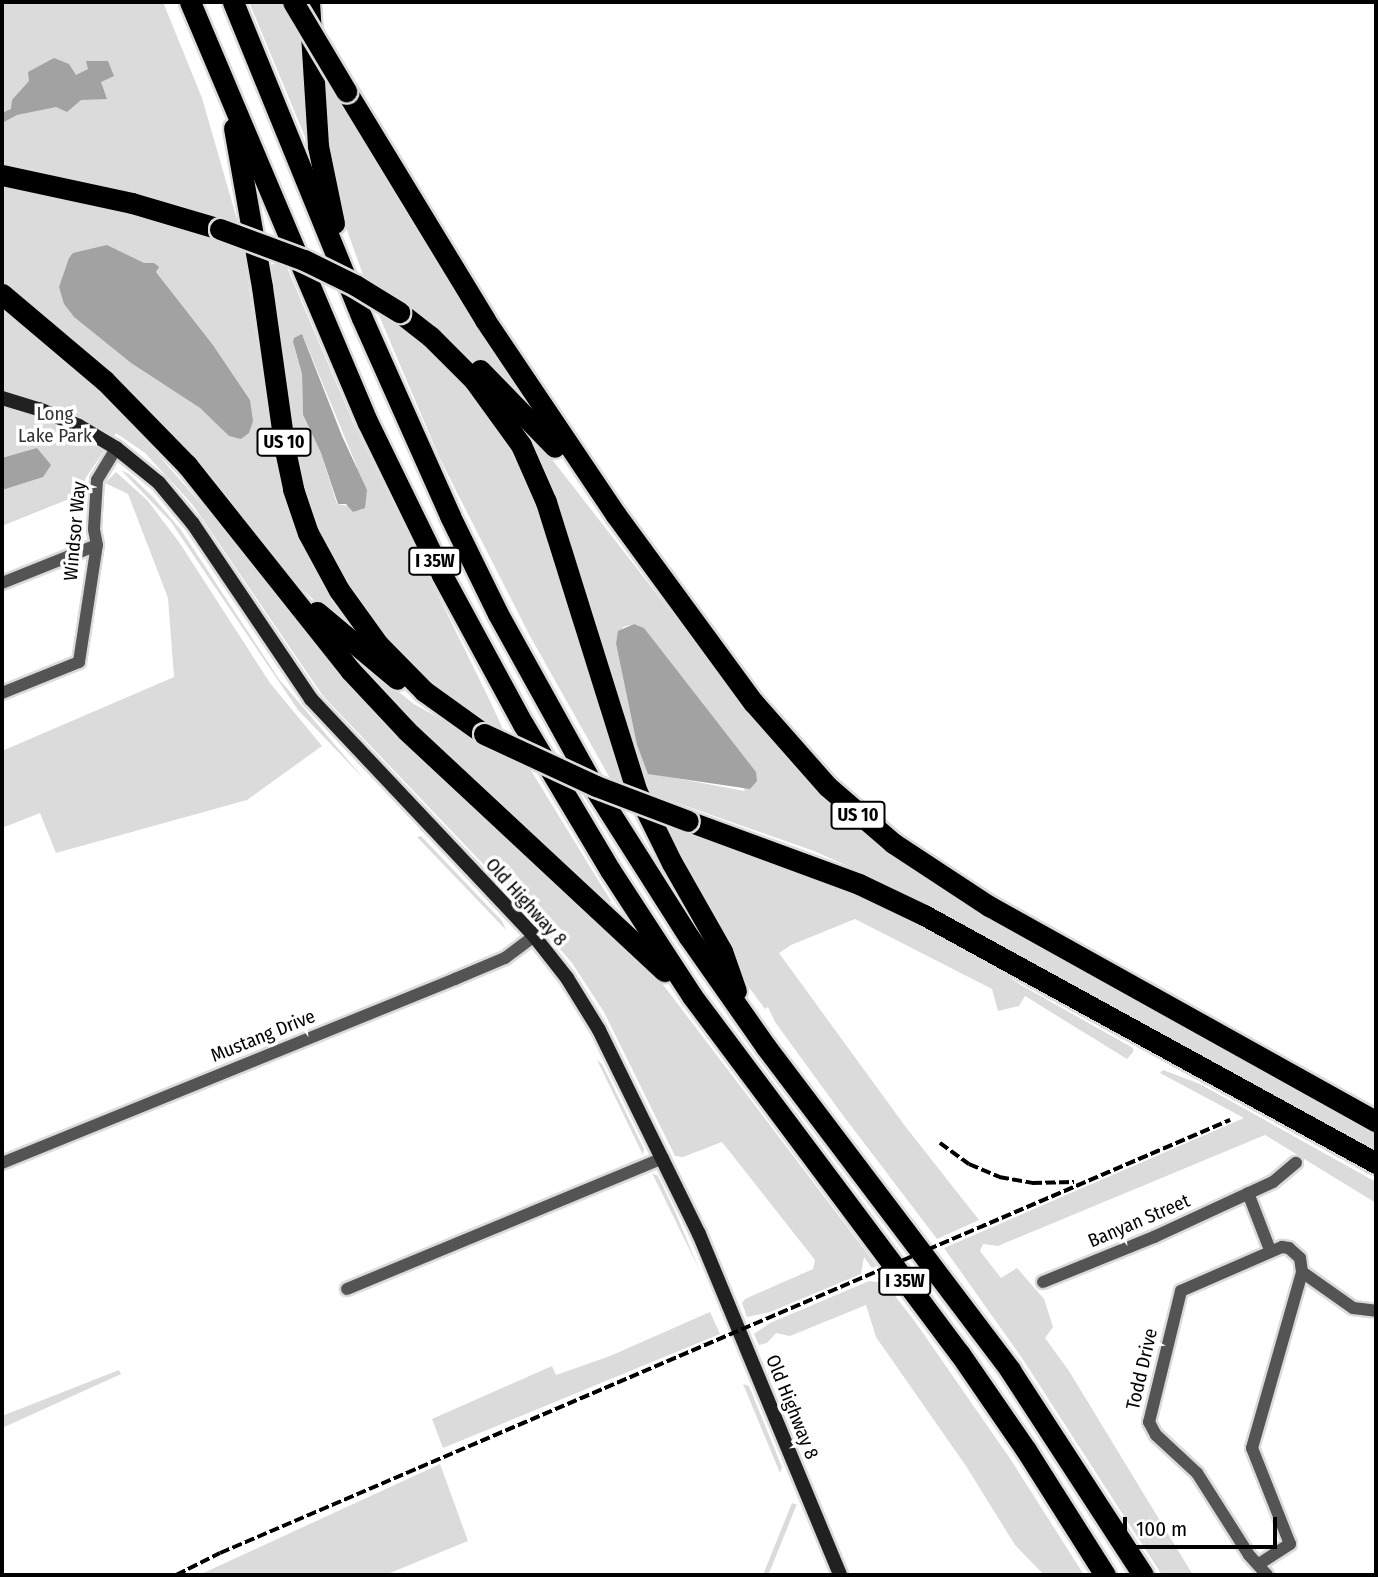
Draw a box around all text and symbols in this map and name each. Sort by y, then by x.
park label: Long Lake Park [18,403,92,447]
road number: US 10 [256,428,312,457]
street label: Windsor Way [59,480,91,582]
road number: I 35W [407,546,463,576]
road number: US 10 [830,800,886,830]
street label: Old Highway 8 [481,853,571,951]
street label: Mustang Drive [207,1005,319,1067]
street label: Banyan Street [1085,1189,1193,1253]
road number: I 35W [877,1266,933,1296]
street label: Todd Drive [1122,1326,1162,1412]
street label: Old Highway 8 [761,1352,823,1462]
scale bar [1126,1504,1280,1548]
text: 100 m [1136,1516,1187,1542]

